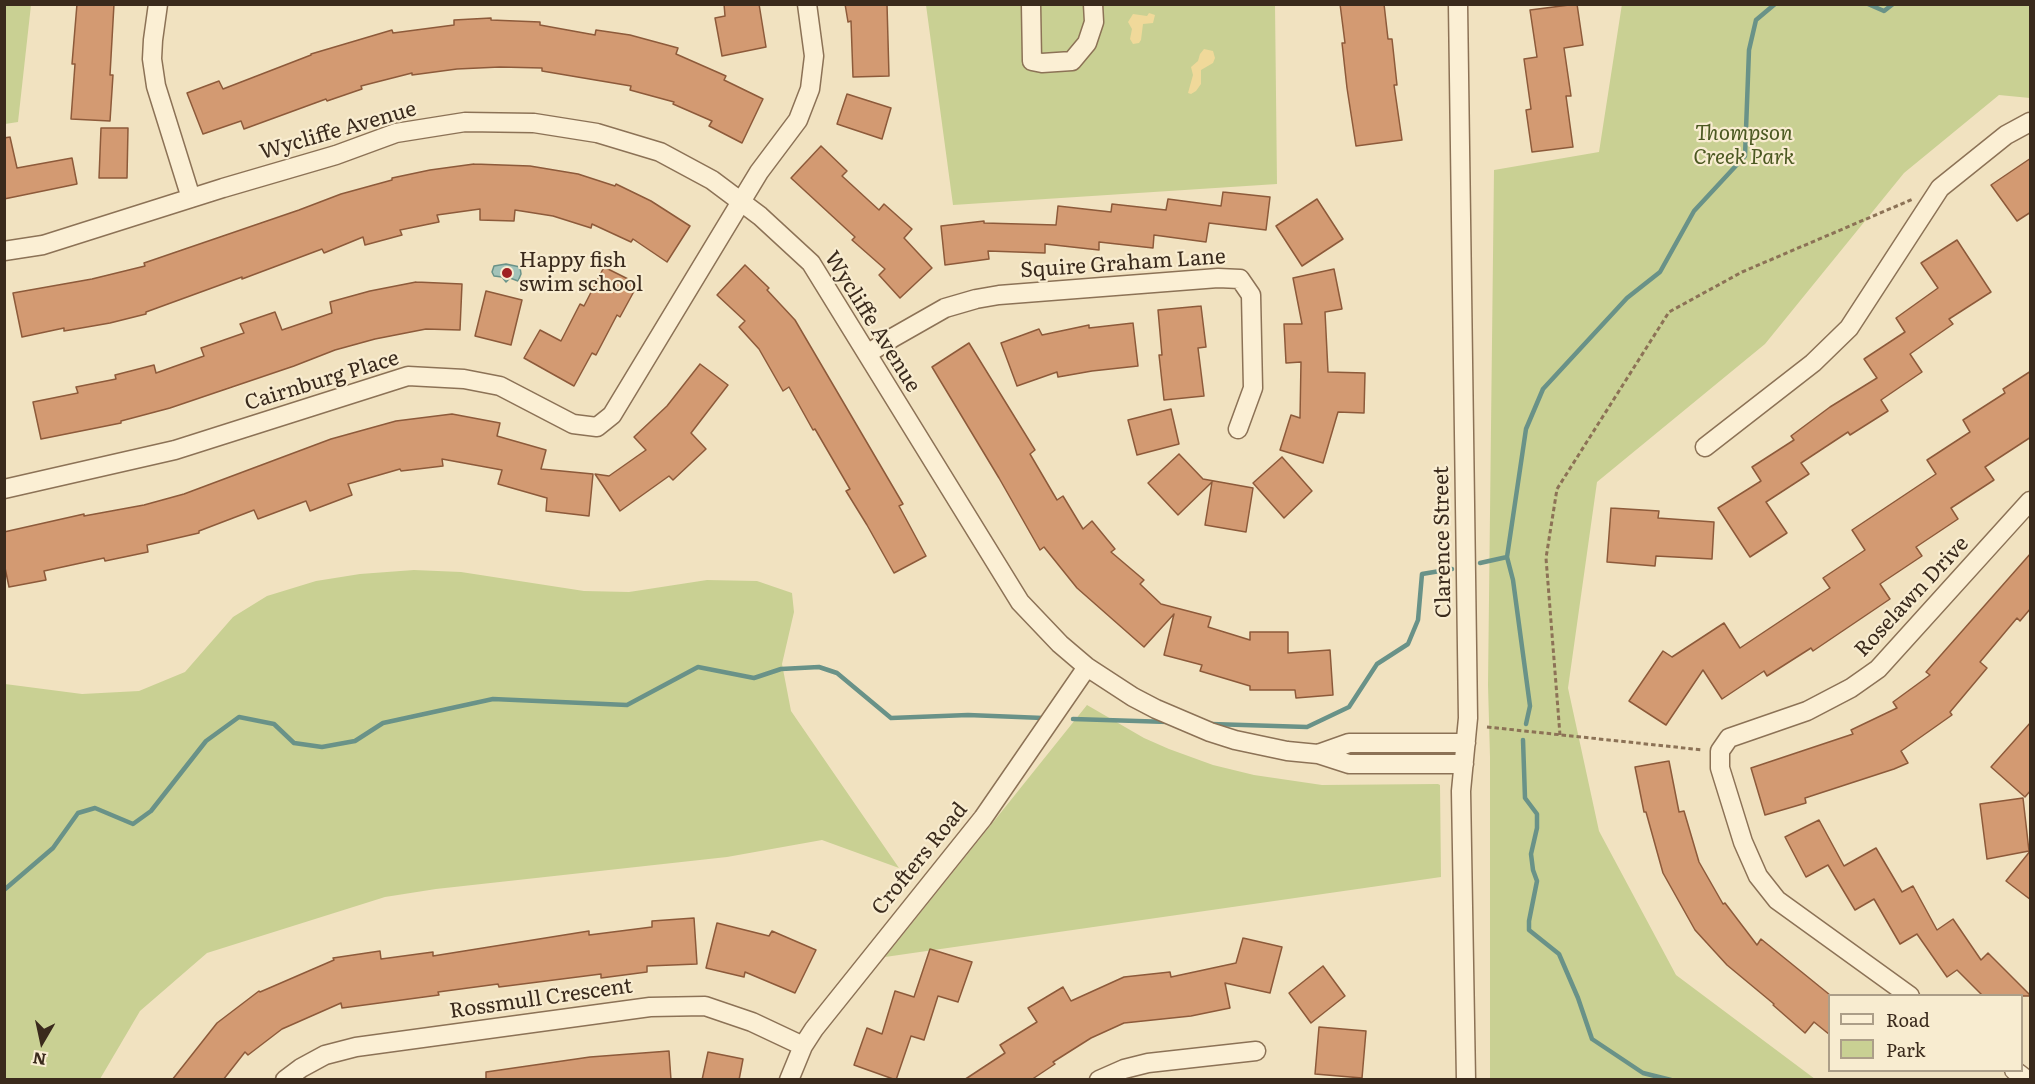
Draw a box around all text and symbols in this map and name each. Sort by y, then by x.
street label: Wycliffe Avenue [257,97,419,165]
park label: Thompson Creek Park [1693,121,1795,171]
street label: Squire Graham Lane [1019,244,1227,284]
street label: Wycliffe Avenue [818,247,926,397]
place label: Happy fish swim school [519,248,643,298]
marker: Happy fish swim school [500,266,514,280]
street label: Cairnburg Place [242,346,402,416]
street label: Clarence Street [1429,466,1457,618]
street label: Roselawn Drive [1850,532,1974,662]
street label: Crofters Road [867,798,973,920]
street label: Rossmull Crescent [448,974,634,1024]
legend [1828,994,2023,1072]
text: Road [1886,1006,1930,1033]
north arrow [12,1012,72,1072]
text: Park [1886,1036,1925,1063]
text: N [31,1047,48,1073]

